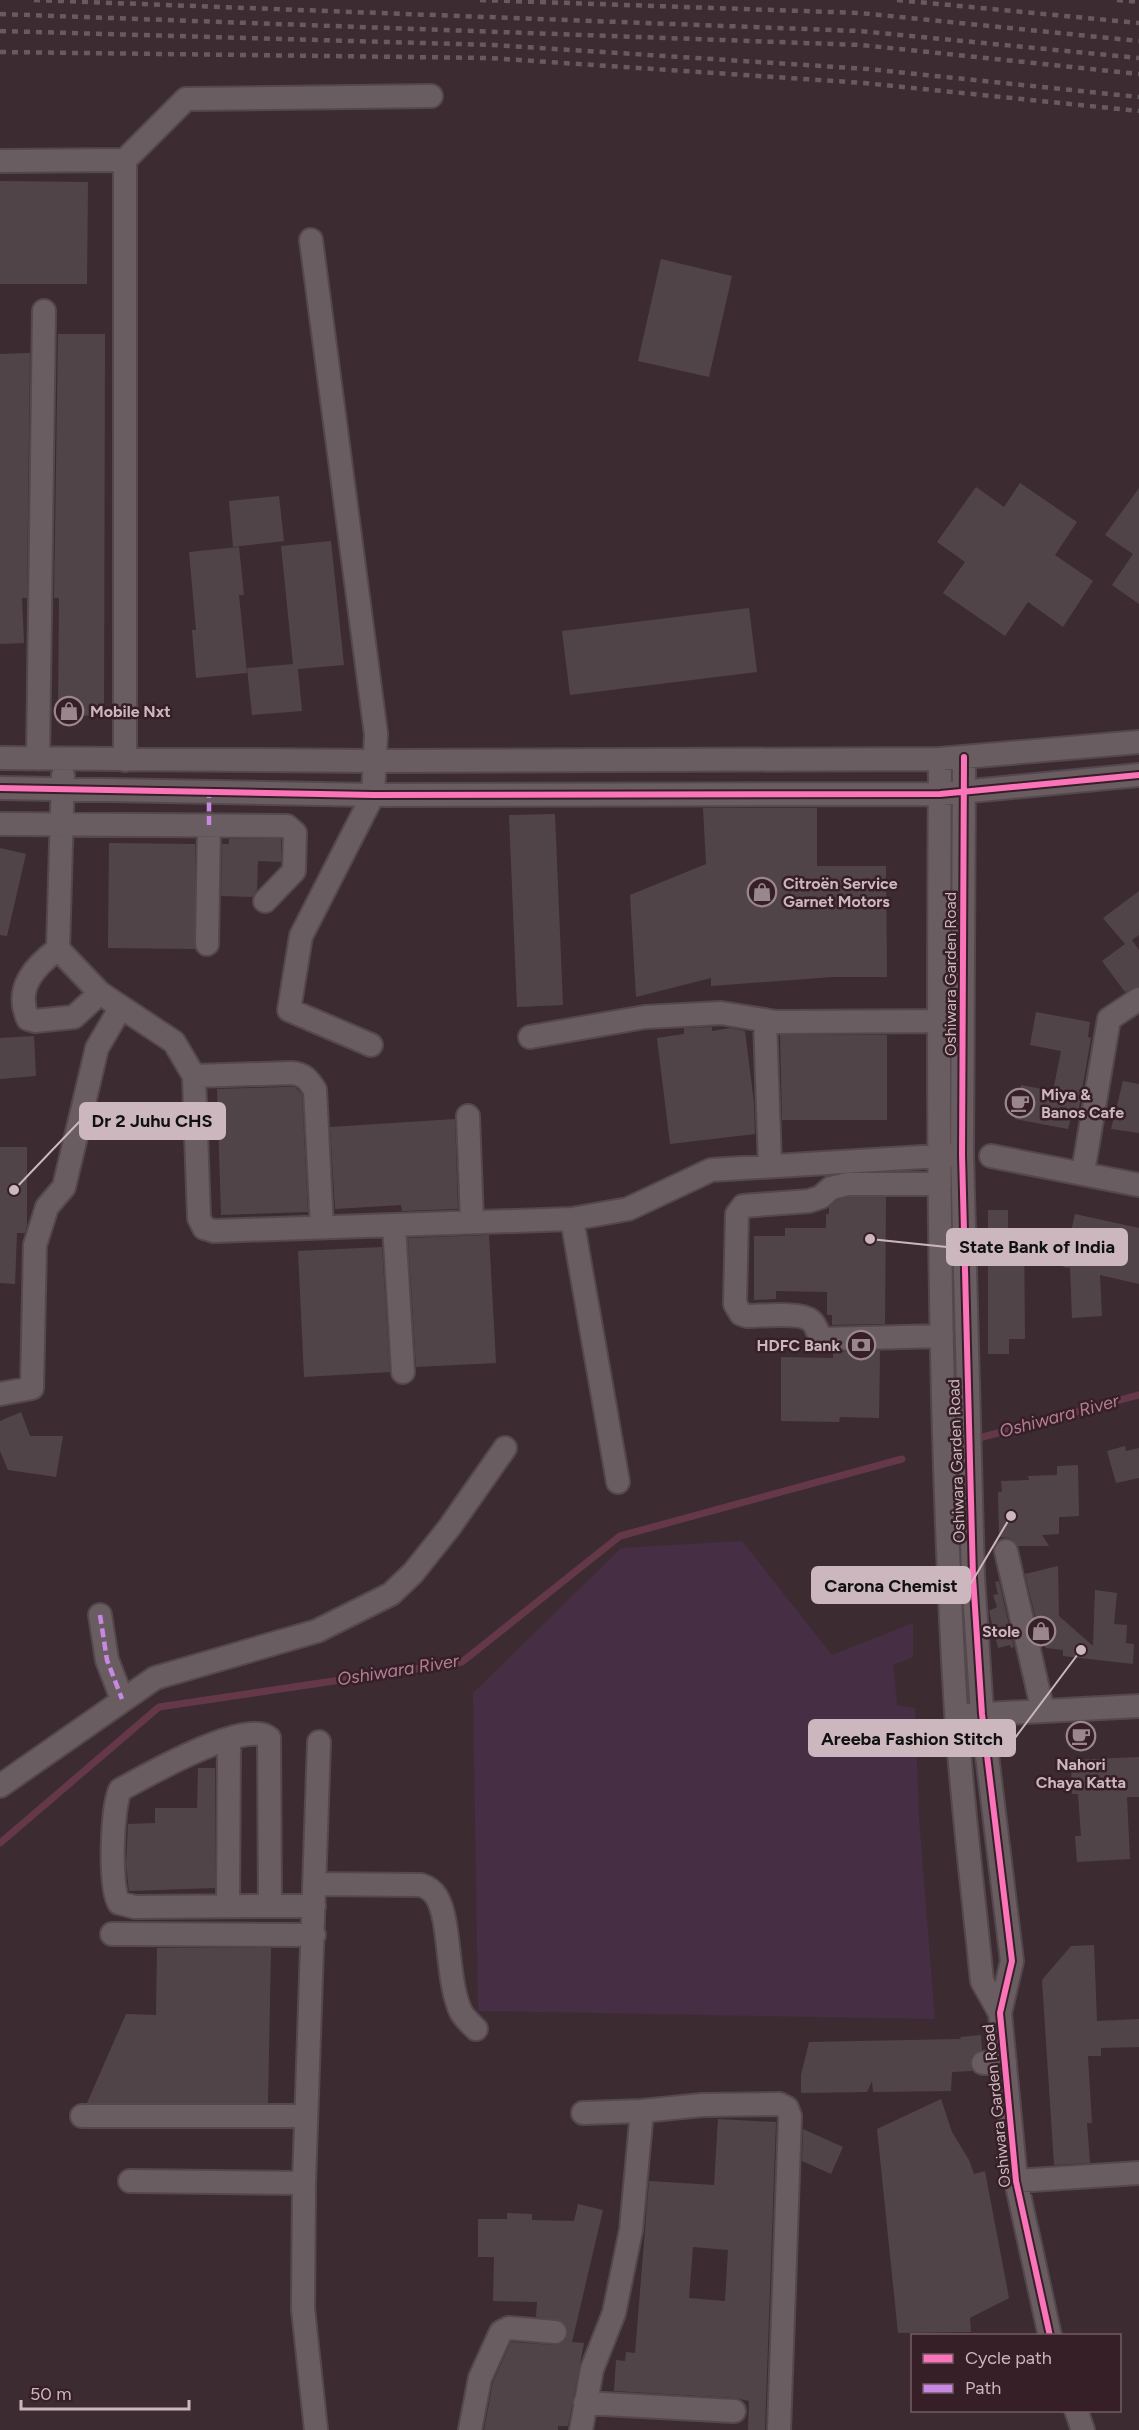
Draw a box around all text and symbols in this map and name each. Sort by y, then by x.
shop icon: Mobile Nxt [53,695,85,727]
place label: Mobile Nxt [90,702,171,721]
place label: Citroën Service Garnet Motors [783,874,898,911]
shop icon: Citroën Service Garnet Motors [746,876,778,908]
street label: Oshiwara Garden Road [941,892,960,1056]
place label: Miya & Banos Cafe [1041,1085,1124,1122]
cafe icon: Miya & Banos Cafe [1004,1087,1036,1119]
callout: Dr 2 Juhu CHS [80,1103,225,1139]
text: Dr 2 Juhu CHS [92,1110,212,1132]
callout: State Bank of India [947,1229,1127,1265]
text: State Bank of India [959,1236,1115,1258]
bank icon: HDFC Bank [845,1329,877,1361]
place label: HDFC Bank [757,1336,840,1355]
street label: Oshiwara Garden Road [944,1379,969,1543]
water label: Oshiwara River [997,1389,1122,1443]
callout: Carona Chemist [812,1567,970,1603]
text: Carona Chemist [824,1575,958,1597]
shop icon: Stole [1025,1615,1057,1647]
place label: Stole [982,1622,1020,1641]
water label: Oshiwara River [336,1649,461,1690]
callout: Areeba Fashion Stitch [809,1720,1015,1756]
cafe icon: Nahori Chaya Katta [1065,1720,1097,1752]
text: Areeba Fashion Stitch [821,1728,1003,1750]
place label: Nahori Chaya Katta [1036,1755,1126,1792]
street label: Oshiwara Garden Road [978,2023,1015,2189]
legend [911,2334,1121,2412]
text: Cycle path [965,2347,1052,2369]
scale bar [21,2373,189,2411]
text: Path [965,2377,1001,2399]
text: 50 m [30,2383,72,2405]

